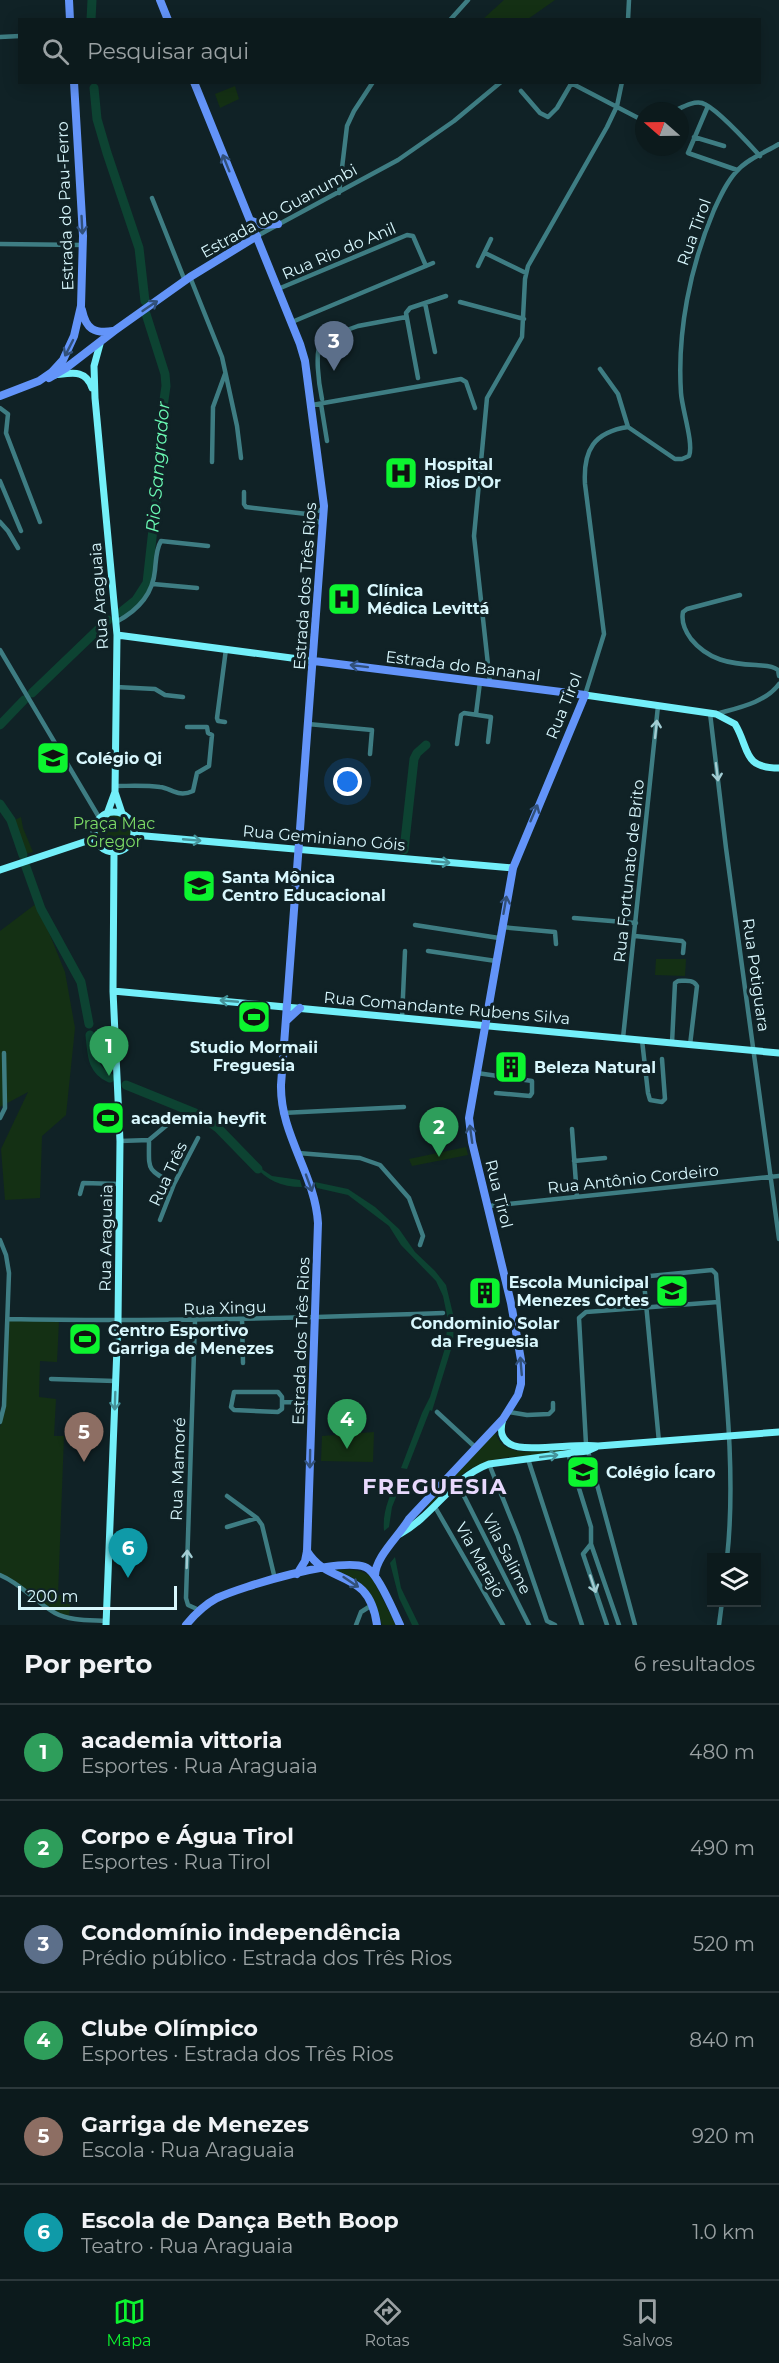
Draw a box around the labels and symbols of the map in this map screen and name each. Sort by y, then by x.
north arrow [635,102,689,156]
street label: Estrada do Pau-Ferro [53,121,77,291]
one-way arrow [220,154,231,173]
street label: Estrada do Guanumbi [197,160,361,262]
street label: Rua Tirol [673,196,715,268]
one-way arrow [76,214,87,234]
street label: Rua Rio do Anil [279,218,399,284]
one-way arrow [141,299,158,312]
pin: 3 [314,322,354,371]
one-way arrow [62,339,74,357]
water label: Rio Sangrador [141,400,175,533]
hospital icon: Hospital Rios D'Or [383,455,419,491]
place label: Hospital Rios D'Or [424,455,501,492]
street label: Estrada dos Três Rios [290,501,320,670]
street label: Rua Araguaia [86,542,112,650]
hospital icon: Clínica Médica Levittá [326,581,362,617]
place label: Clínica Médica Levittá [367,581,489,618]
street label: Estrada do Bananal [384,647,542,685]
one-way arrow [349,661,369,672]
street label: Rua Tirol [542,670,586,742]
one-way arrow [651,720,662,740]
school or university icon: Colégio Qi [35,740,71,776]
place label: Colégio Qi [76,749,162,768]
one-way arrow [712,761,723,781]
your location [333,767,362,796]
street label: Rua Fortunato de Brito [610,779,648,963]
one-way arrow [529,805,540,823]
park label: Praça Mac Gregor [73,814,155,851]
street label: Rua Geminiano Góis [242,821,406,855]
one-way arrow [182,835,202,846]
one-way arrow [430,857,450,868]
school or university icon: Santa Mônica Centro Educacional [181,868,217,904]
place label: Santa Mônica Centro Educacional [222,868,386,905]
one-way arrow [500,895,511,915]
street label: Rua Potiguara [739,917,773,1033]
street label: Rua Comandante Rubens Silva [323,988,571,1028]
one-way arrow [219,995,239,1006]
sports icon: Studio Mormaii Freguesia [236,999,272,1035]
pin: 1 [90,1026,128,1076]
place label: Studio Mormaii Freguesia [190,1038,318,1075]
building icon: Beleza Natural [493,1049,529,1085]
place label: Beleza Natural [534,1058,656,1077]
sports icon: academia heyfit [90,1100,126,1136]
pin: 2 [420,1108,458,1157]
place label: academia heyfit [131,1109,266,1128]
one-way arrow [466,1125,477,1145]
street label: Rua Três [145,1139,191,1209]
street label: Rua Tirol [481,1158,517,1230]
street label: Rua Antônio Cordeiro [546,1161,720,1197]
one-way arrow [305,1173,316,1192]
street label: Rua Araguaia [96,1184,116,1292]
street label: Estrada dos Três Rios [289,1257,313,1425]
place label: Escola Municipal Menezes Cortes [509,1273,649,1310]
school or university icon: Escola Municipal Menezes Cortes [654,1273,690,1309]
building icon: Condominio Solar da Freguesia [467,1275,503,1311]
street label: Rua Xingu [183,1297,267,1319]
place label: Condominio Solar da Freguesia [410,1314,560,1351]
sports icon: Centro Esportivo Garriga de Menezes [67,1321,103,1357]
place label: Centro Esportivo Garriga de Menezes [108,1321,274,1358]
one-way arrow [515,1356,526,1376]
one-way arrow [109,1391,120,1410]
pin: 4 [328,1400,366,1449]
pin: 5 [64,1412,104,1462]
street label: Rua Mamoré [167,1417,189,1521]
one-way arrow [305,1449,316,1469]
one-way arrow [539,1450,559,1461]
school or university icon: Colégio Ícaro [565,1454,601,1490]
place label: Colégio Ícaro [606,1463,716,1482]
district label: FREGUESIA [362,1473,508,1500]
street label: Vila Salime [479,1511,535,1597]
street label: Via Marajó [452,1519,508,1601]
pin: 6 [108,1528,148,1578]
one-way arrow [181,1549,192,1569]
one-way arrow [589,1574,600,1593]
one-way arrow [342,1576,359,1588]
scale bar [18,1583,177,1610]

